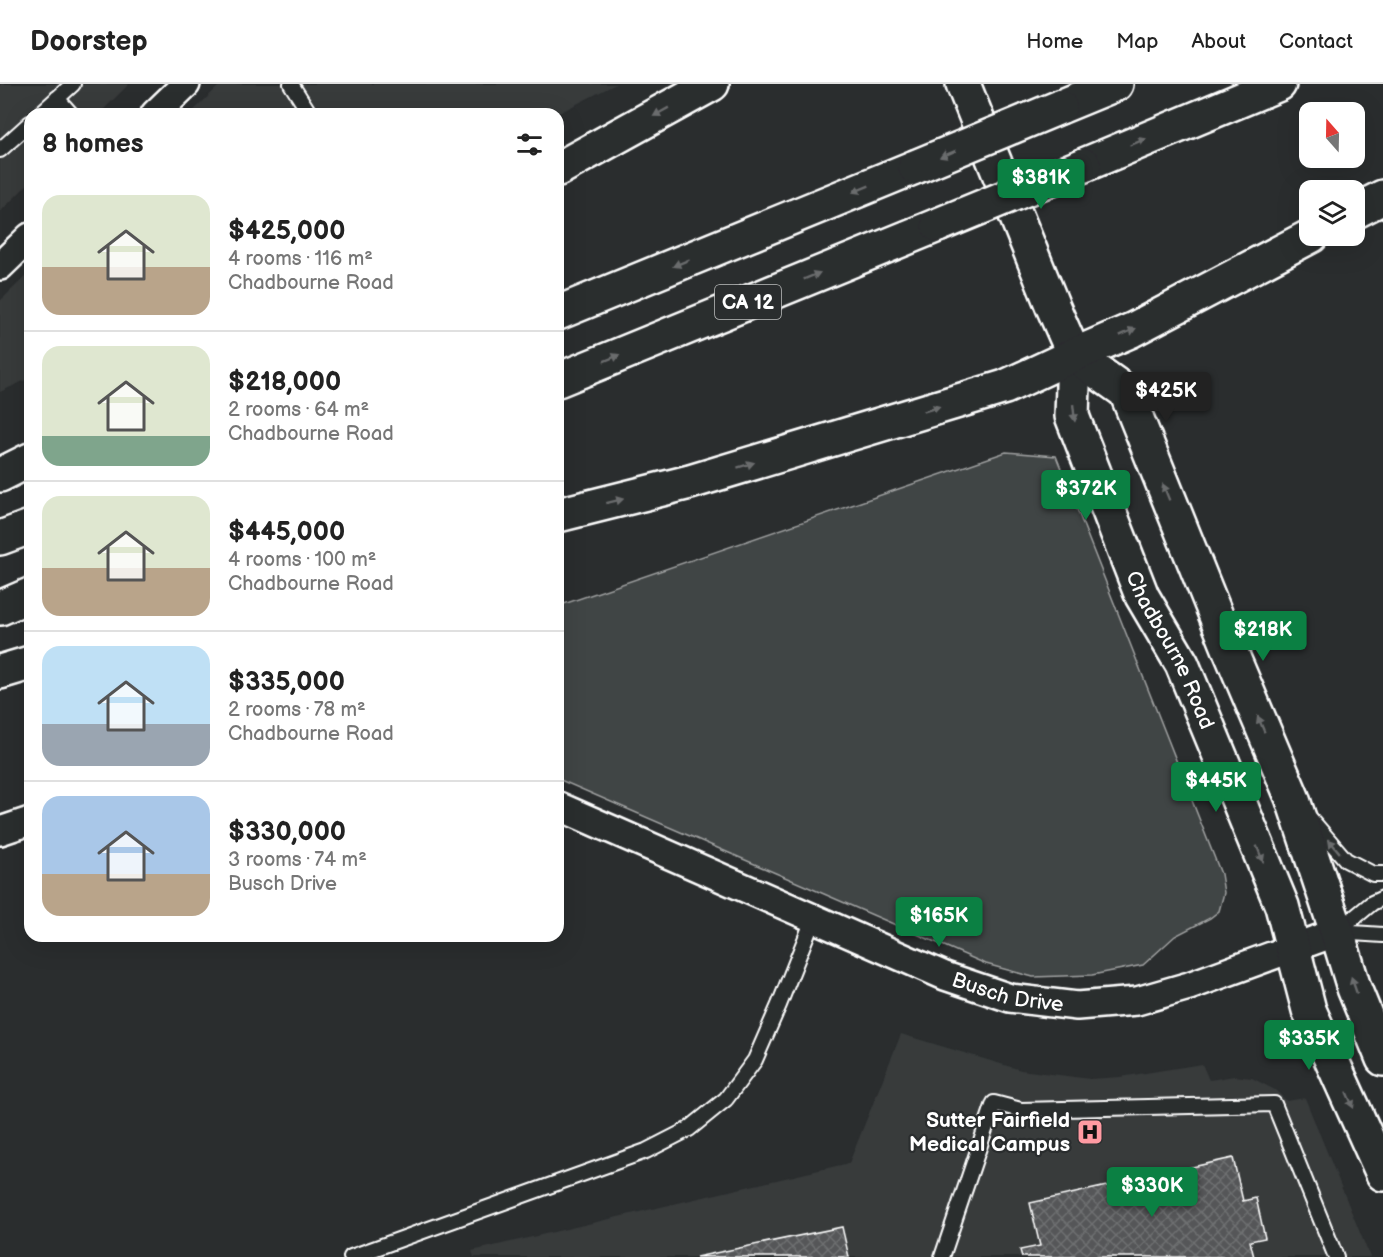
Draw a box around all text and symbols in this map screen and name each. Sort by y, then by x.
text: Doorstep [30,25,147,58]
text: Home [1026,29,1083,54]
text: Map [1116,29,1158,54]
text: About [1191,29,1246,54]
text: Contact [1279,29,1353,54]
north arrow [1299,102,1365,168]
map controls [1299,102,1365,246]
one-way arrow [652,107,669,117]
icon: filters [513,128,546,161]
text: 8 homes [42,129,144,160]
one-way arrow [1129,137,1147,146]
one-way arrow [939,150,957,159]
pin: $381K [999,159,1083,210]
text: $381K [1012,166,1070,190]
button: layers [1299,180,1365,246]
one-way arrow [852,185,870,194]
text: $425,000 [228,216,345,247]
icon: home [90,219,162,291]
text: 4 rooms · 116 m² [228,247,373,271]
one-way arrow [671,258,689,268]
text: Chadbourne Road [228,271,394,295]
one-way arrow [803,271,821,280]
road number: CA 12 [715,285,781,319]
one-way arrow [1120,327,1138,337]
one-way arrow [603,353,621,362]
text: $218,000 [228,367,341,398]
icon: home [90,370,162,442]
pin: $425K [1124,372,1208,423]
text: $425K [1135,379,1197,403]
text: 2 rooms · 64 m² [228,398,369,422]
one-way arrow [923,404,941,413]
one-way arrow [1069,404,1079,423]
text: Chadbourne Road [228,422,394,446]
one-way arrow [737,460,755,469]
pin: $372K [1044,470,1128,521]
text: $372K [1055,477,1117,501]
one-way arrow [1161,482,1171,500]
one-way arrow [606,495,624,505]
text: $445,000 [228,517,345,548]
icon: home [90,520,162,592]
text: 4 rooms · 100 m² [228,548,376,572]
street label: Chadbourne Road [1120,567,1219,733]
text: Chadbourne Road [228,572,394,596]
pin: $218K [1221,611,1305,662]
text: $218K [1234,618,1292,642]
text: $335,000 [228,667,345,698]
icon: home [90,670,162,742]
text: 2 rooms · 78 m² [228,698,366,722]
one-way arrow [1256,715,1265,733]
text: Chadbourne Road [228,722,394,746]
pin: $445K [1174,762,1258,813]
text: $445K [1185,769,1247,793]
text: $330,000 [228,817,346,848]
icon: home [90,820,162,892]
one-way arrow [1328,839,1341,854]
one-way arrow [1255,846,1265,864]
text: 3 rooms · 74 m² [228,848,367,872]
text: Busch Drive [228,872,337,896]
pin: $165K [897,897,981,948]
text: $165K [910,904,968,928]
street label: Busch Drive [949,967,1065,1017]
one-way arrow [1348,976,1358,994]
pin: $335K [1267,1020,1351,1071]
text: $335K [1278,1027,1340,1051]
one-way arrow [1346,1091,1355,1109]
place label: Sutter Fairfield Medical Campus [909,1108,1070,1157]
hospital icon: Sutter Fairfield Medical Campus [1075,1117,1105,1147]
pin: $330K [1110,1167,1194,1218]
text: $330K [1121,1174,1183,1198]

